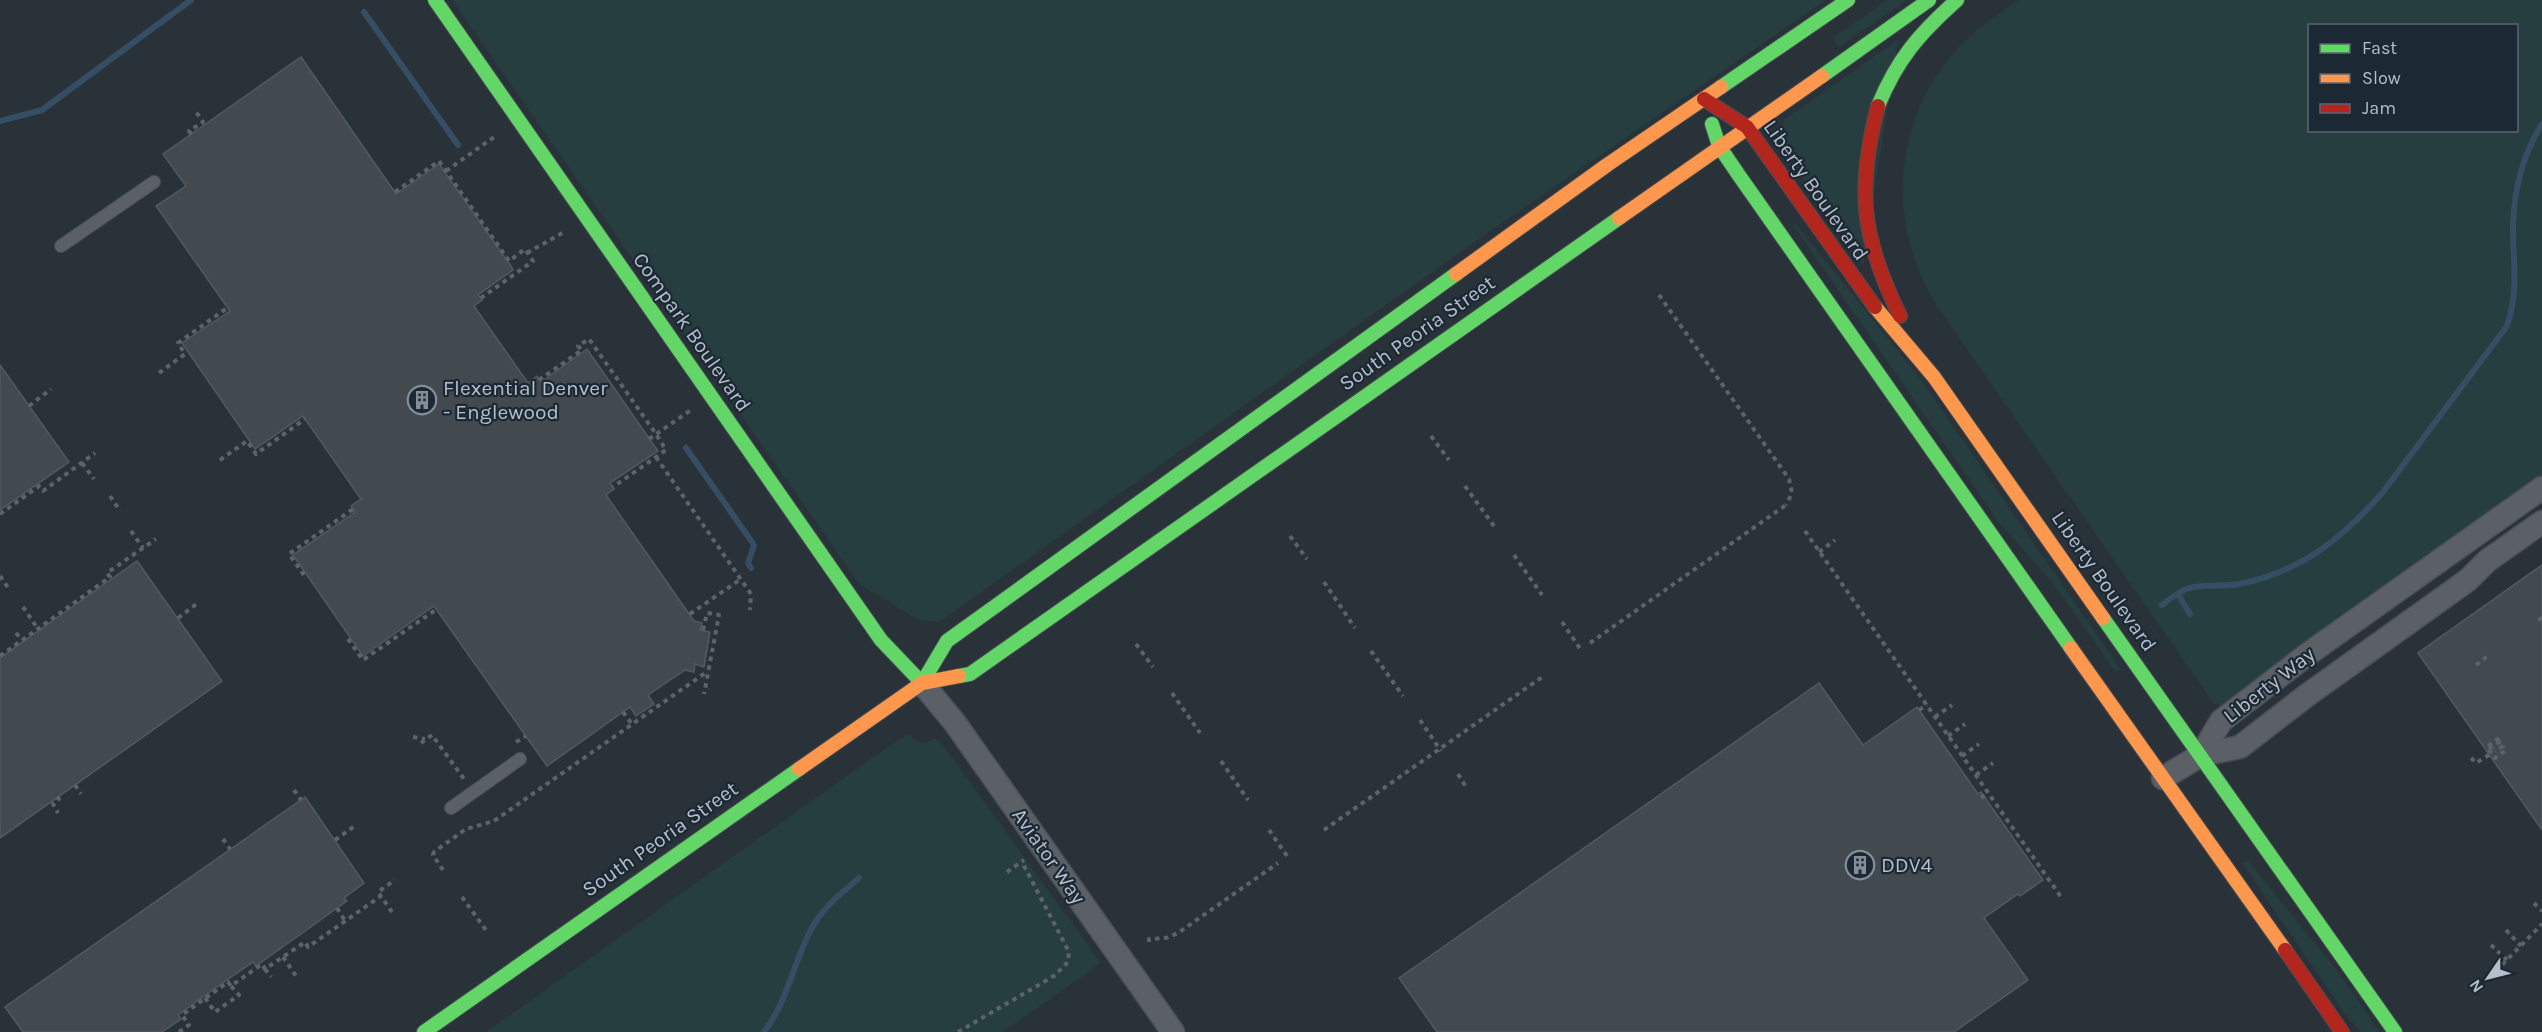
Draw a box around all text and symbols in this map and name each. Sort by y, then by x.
legend [2308,24,2518,132]
text: Fast [2362,37,2397,59]
text: Slow [2362,67,2401,89]
text: Jam [2362,97,2396,119]
street label: Liberty Boulevard [1759,115,1873,265]
street label: Compark Boulevard [628,248,756,416]
street label: South Peoria Street [1335,270,1499,396]
place label: Flexential Denver - Englewood [443,376,608,424]
building icon: Flexential Denver - Englewood [406,384,438,416]
street label: Liberty Boulevard [2047,506,2161,656]
street label: Liberty Way [2219,642,2320,728]
street label: South Peoria Street [578,776,742,902]
street label: Aviator Way [1007,804,1091,909]
building icon: DDV4 [1844,849,1876,881]
place label: DDV4 [1881,853,1933,877]
north arrow [2458,948,2518,1008]
text: N [2465,976,2487,996]

